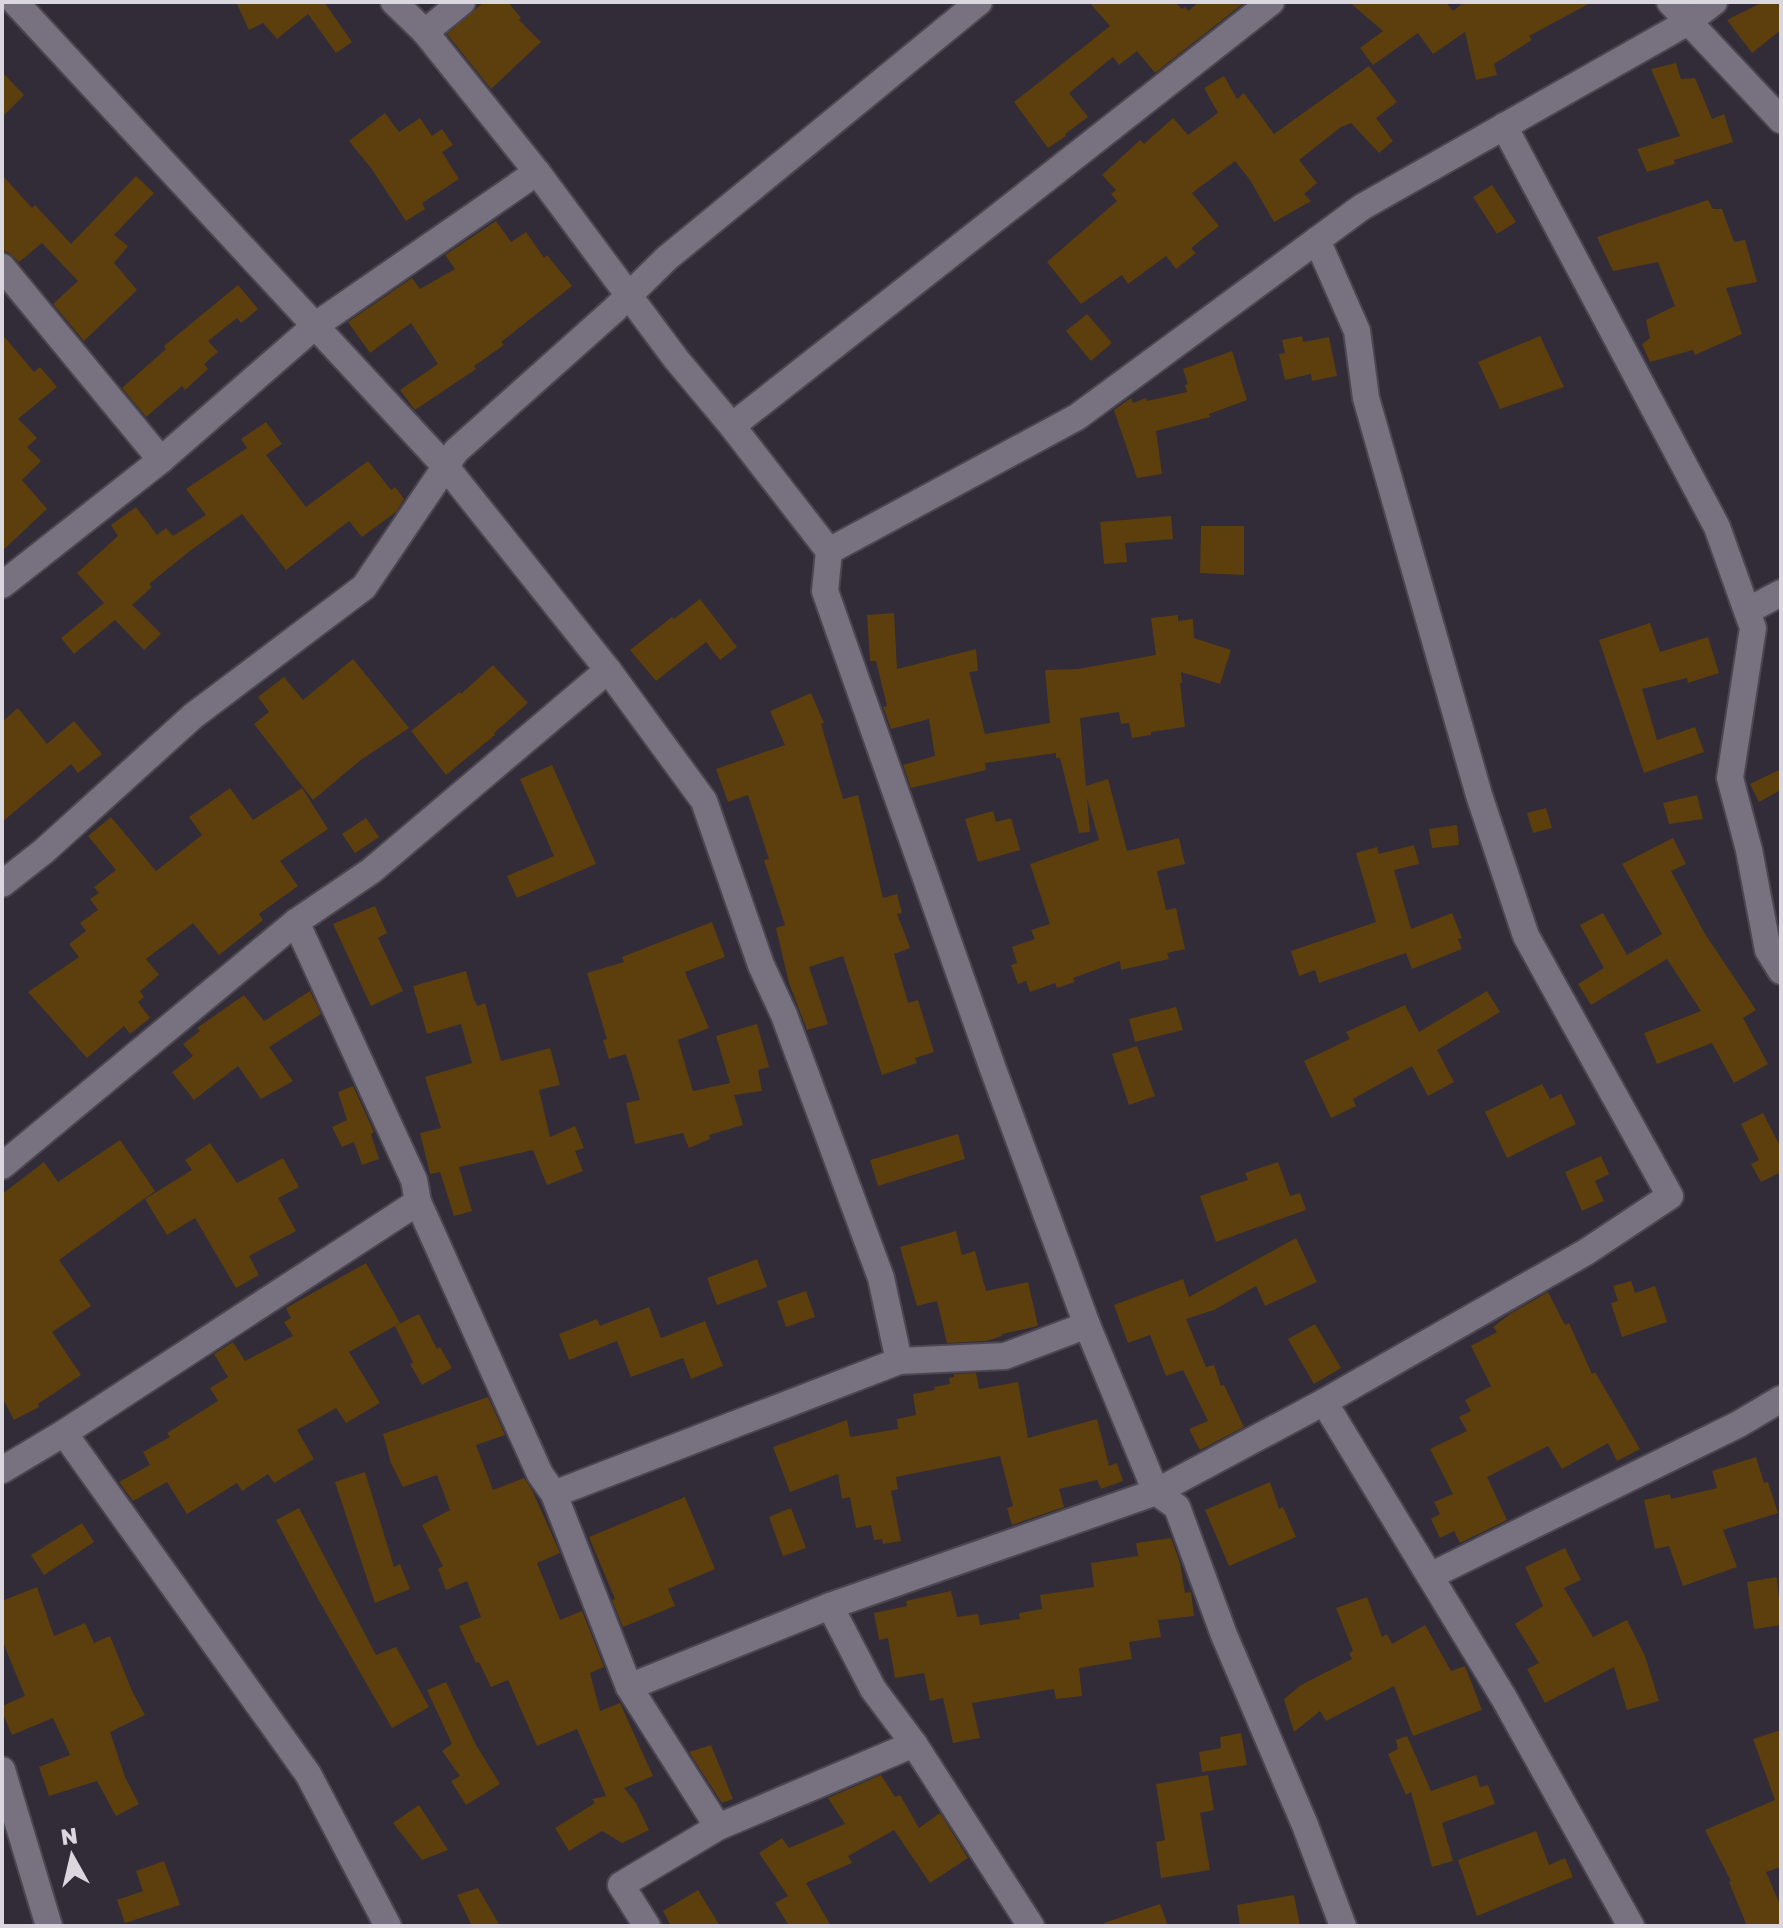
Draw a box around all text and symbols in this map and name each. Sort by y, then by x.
north arrow [32,1816,112,1896]
text: N [59,1821,79,1850]

